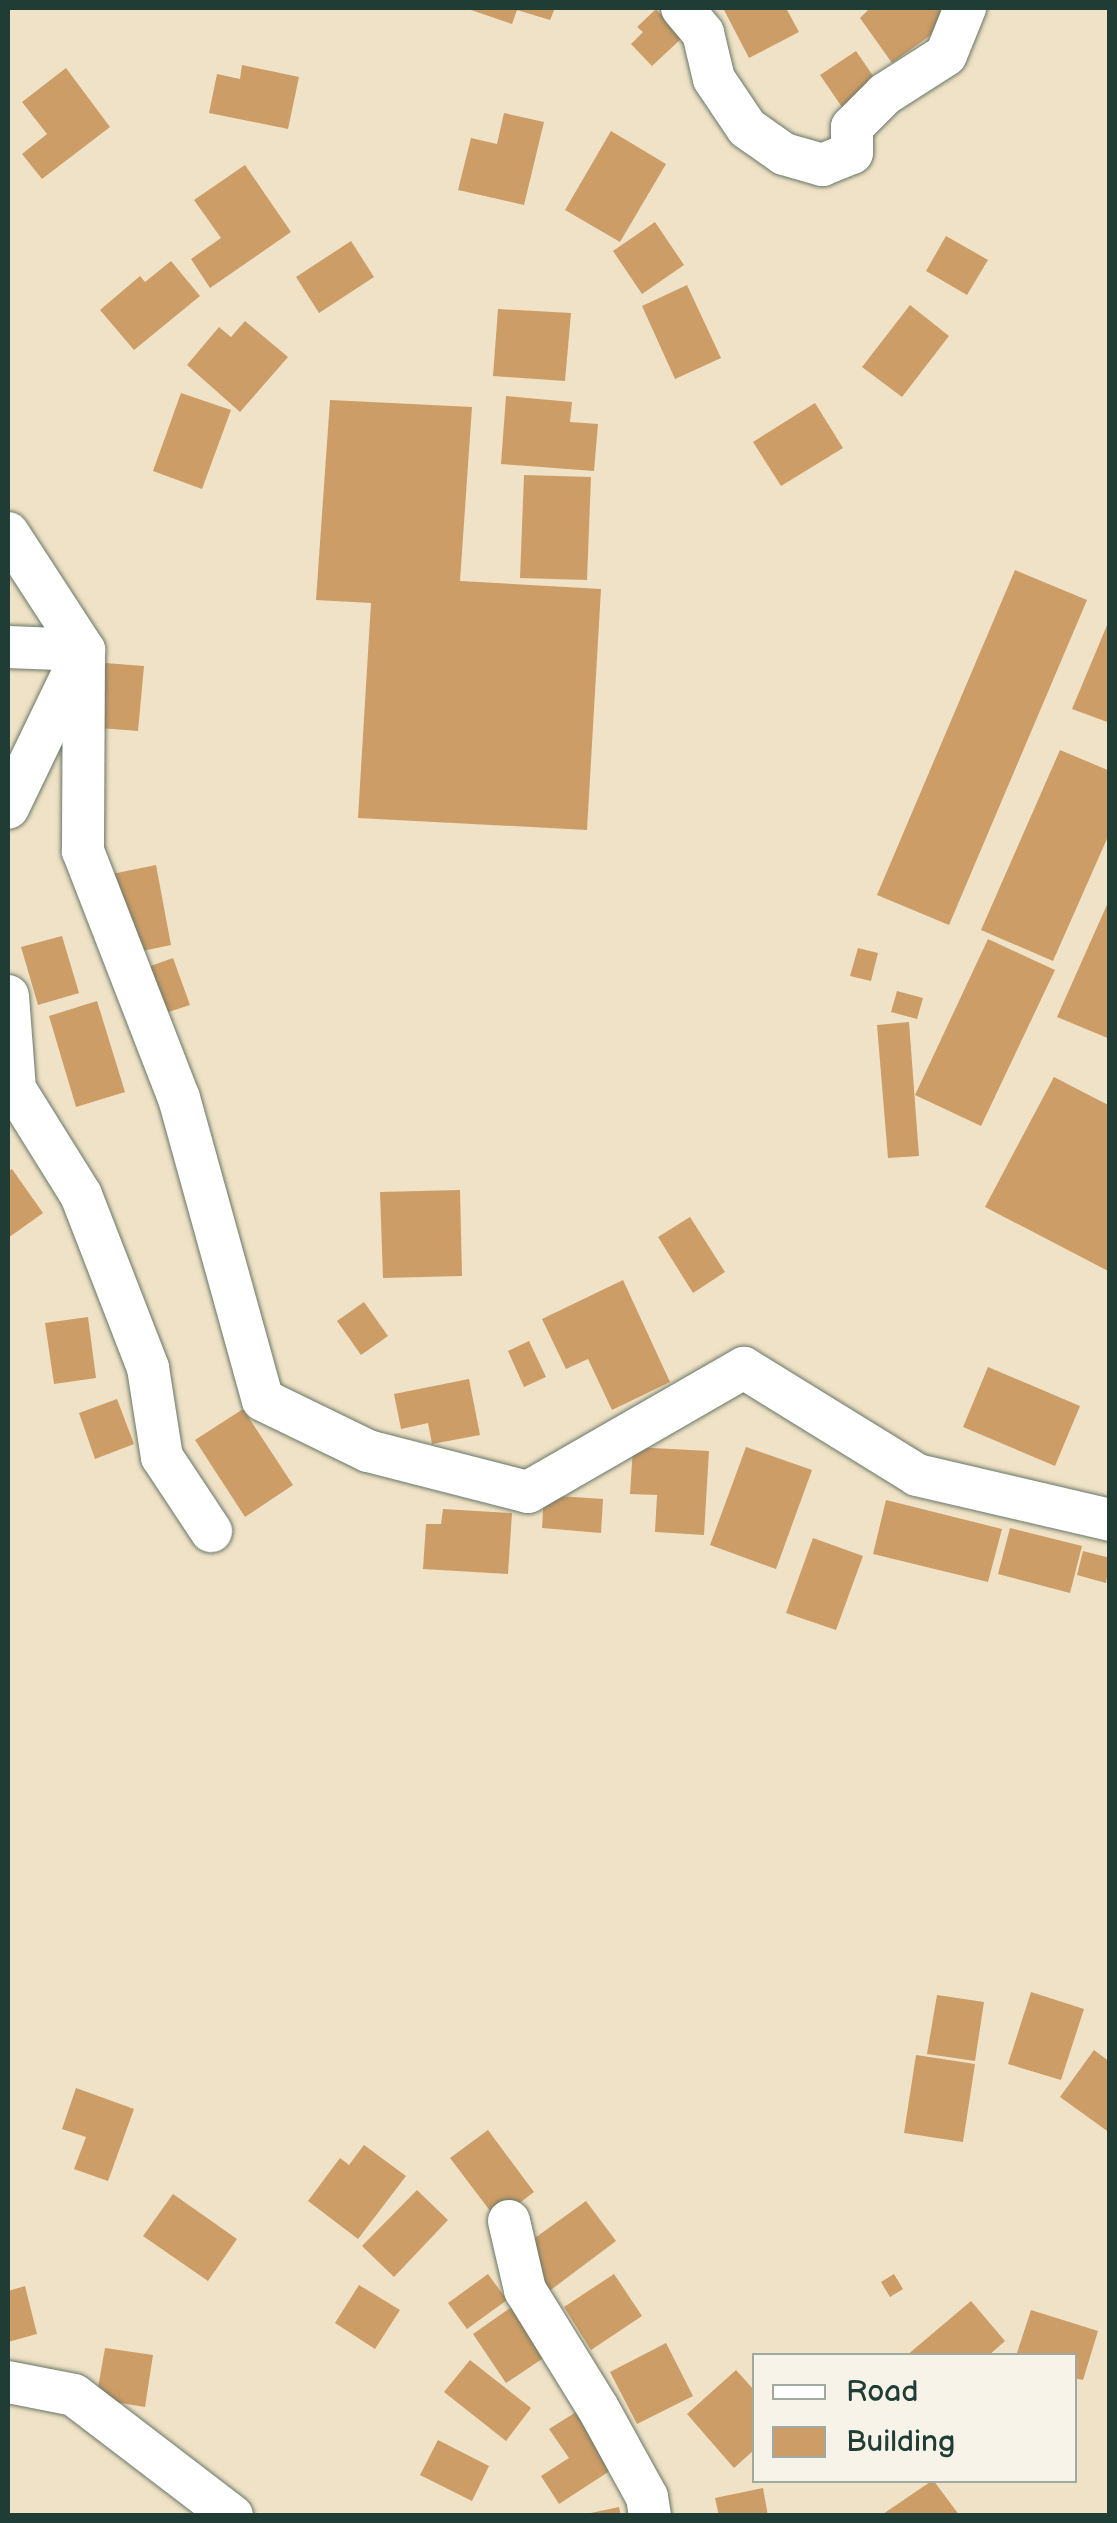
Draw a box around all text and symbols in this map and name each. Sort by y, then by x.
legend [752,2353,1077,2483]
text: Road [846,2374,919,2410]
text: Building [846,2424,955,2460]

